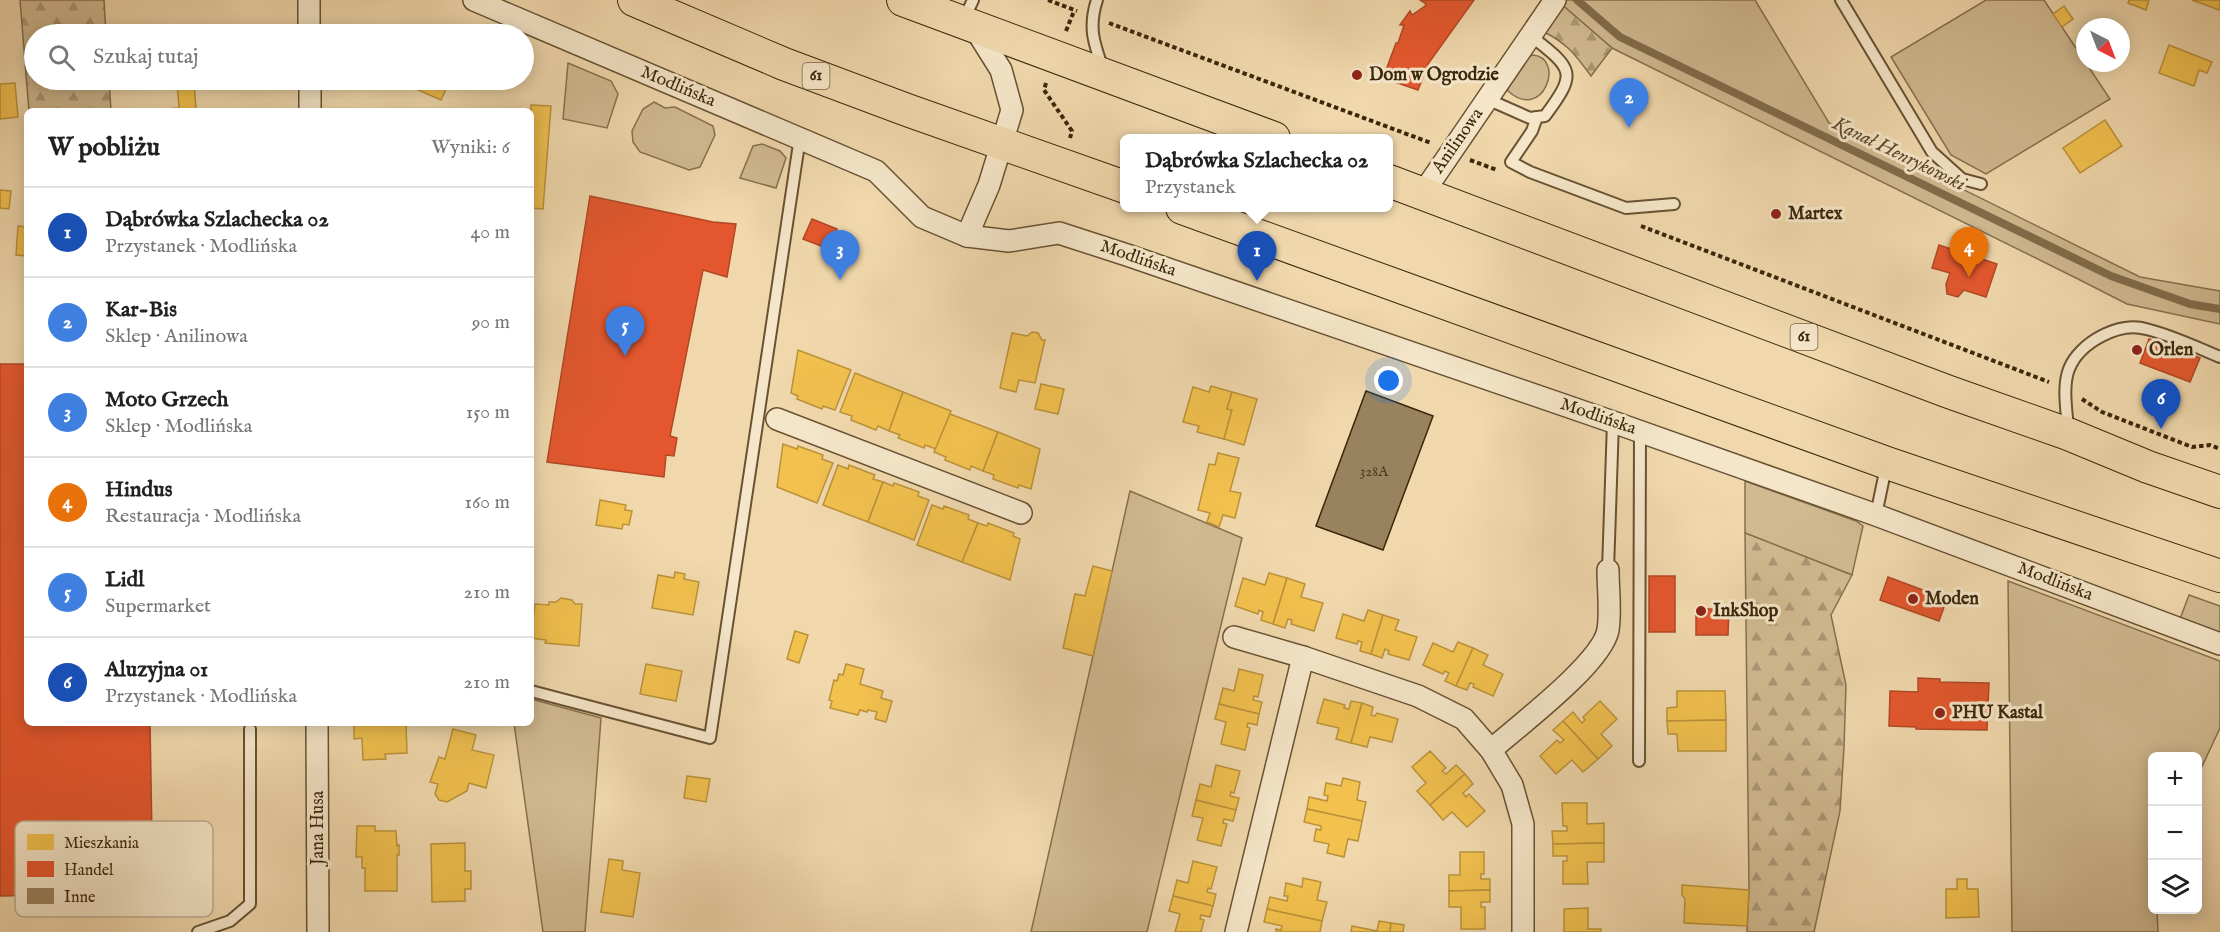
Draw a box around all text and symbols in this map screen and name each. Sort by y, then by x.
north arrow [2076,18,2130,72]
search box [24,24,534,90]
icon: search [45,41,78,74]
text: Szukaj tutaj [93,43,198,71]
street label: Modlińska [637,61,719,113]
road number: 61 [802,63,830,89]
place label: Dom w Ogrodzie [1369,64,1499,87]
marker: Dom w Ogrodzie [1350,68,1364,82]
pin: 2 [1610,78,1648,128]
street label: Anilinowa [1426,103,1489,179]
water label: Kanał Henrykowski [1828,111,1971,198]
text: W pobliżu [48,131,160,164]
popup [1120,134,1393,212]
text: Wyniki: 6 [431,135,510,160]
text: Dąbrówka Szlachecka 02 [1145,147,1368,175]
text: Przystanek [1145,175,1236,200]
place label: Martex [1788,203,1843,226]
text: Dąbrówka Szlachecka 02 [105,206,329,234]
marker: Martex [1769,207,1783,221]
text: 1 [64,220,71,245]
text: 40 m [471,220,510,245]
pin: 4 [1950,228,1988,277]
pin: 3 [820,230,860,280]
pin: 1 [1238,232,1276,281]
text: Przystanek · Modlińska [105,234,297,259]
street label: Modlińska [1097,235,1179,283]
text: Kar-Bis [105,296,177,324]
pin: 5 [606,306,644,356]
text: 2 [63,310,72,335]
text: 90 m [472,310,510,335]
text: Sklep · Anilinowa [105,324,248,349]
road number: 61 [1790,324,1818,350]
place label: Orlen [2149,339,2194,362]
marker: Orlen [2130,343,2144,357]
your location [1374,366,1403,395]
pin: 6 [2142,380,2180,429]
text: Moto Grzech [105,386,228,414]
street label: Modlińska [1557,393,1639,441]
text: 3 [64,400,71,425]
text: 150 m [466,400,510,425]
text: Sklep · Modlińska [105,414,252,439]
house number: 328A [1360,462,1389,481]
text: Hindus [105,476,172,504]
text: 4 [63,490,72,515]
text: 160 m [464,490,510,515]
text: Restauracja · Modlińska [105,504,301,529]
street label: Modlińska [2014,557,2096,607]
text: Lidl [105,566,144,594]
text: 5 [64,580,71,605]
text: 210 m [464,580,510,605]
place label: Moden [1925,588,1979,611]
marker: Moden [1906,592,1920,606]
text: Supermarket [105,594,211,619]
place label: InkShop [1713,600,1778,623]
marker: InkShop [1694,604,1708,618]
text: Aluzyjna 01 [105,656,208,684]
text: 6 [63,670,72,695]
text: 210 m [464,670,510,695]
text: Przystanek · Modlińska [105,684,297,709]
place label: PHU Kastal [1952,702,2044,725]
marker: PHU Kastal [1933,706,1947,720]
map controls [2148,752,2202,914]
button: + [2148,752,2202,806]
street label: Jana Husa [307,790,330,867]
button: − [2148,806,2202,860]
legend [15,821,213,917]
text: Mieszkania [64,834,139,854]
button: layers [2148,860,2202,914]
text: Handel [64,861,114,881]
text: Inne [64,888,95,908]

